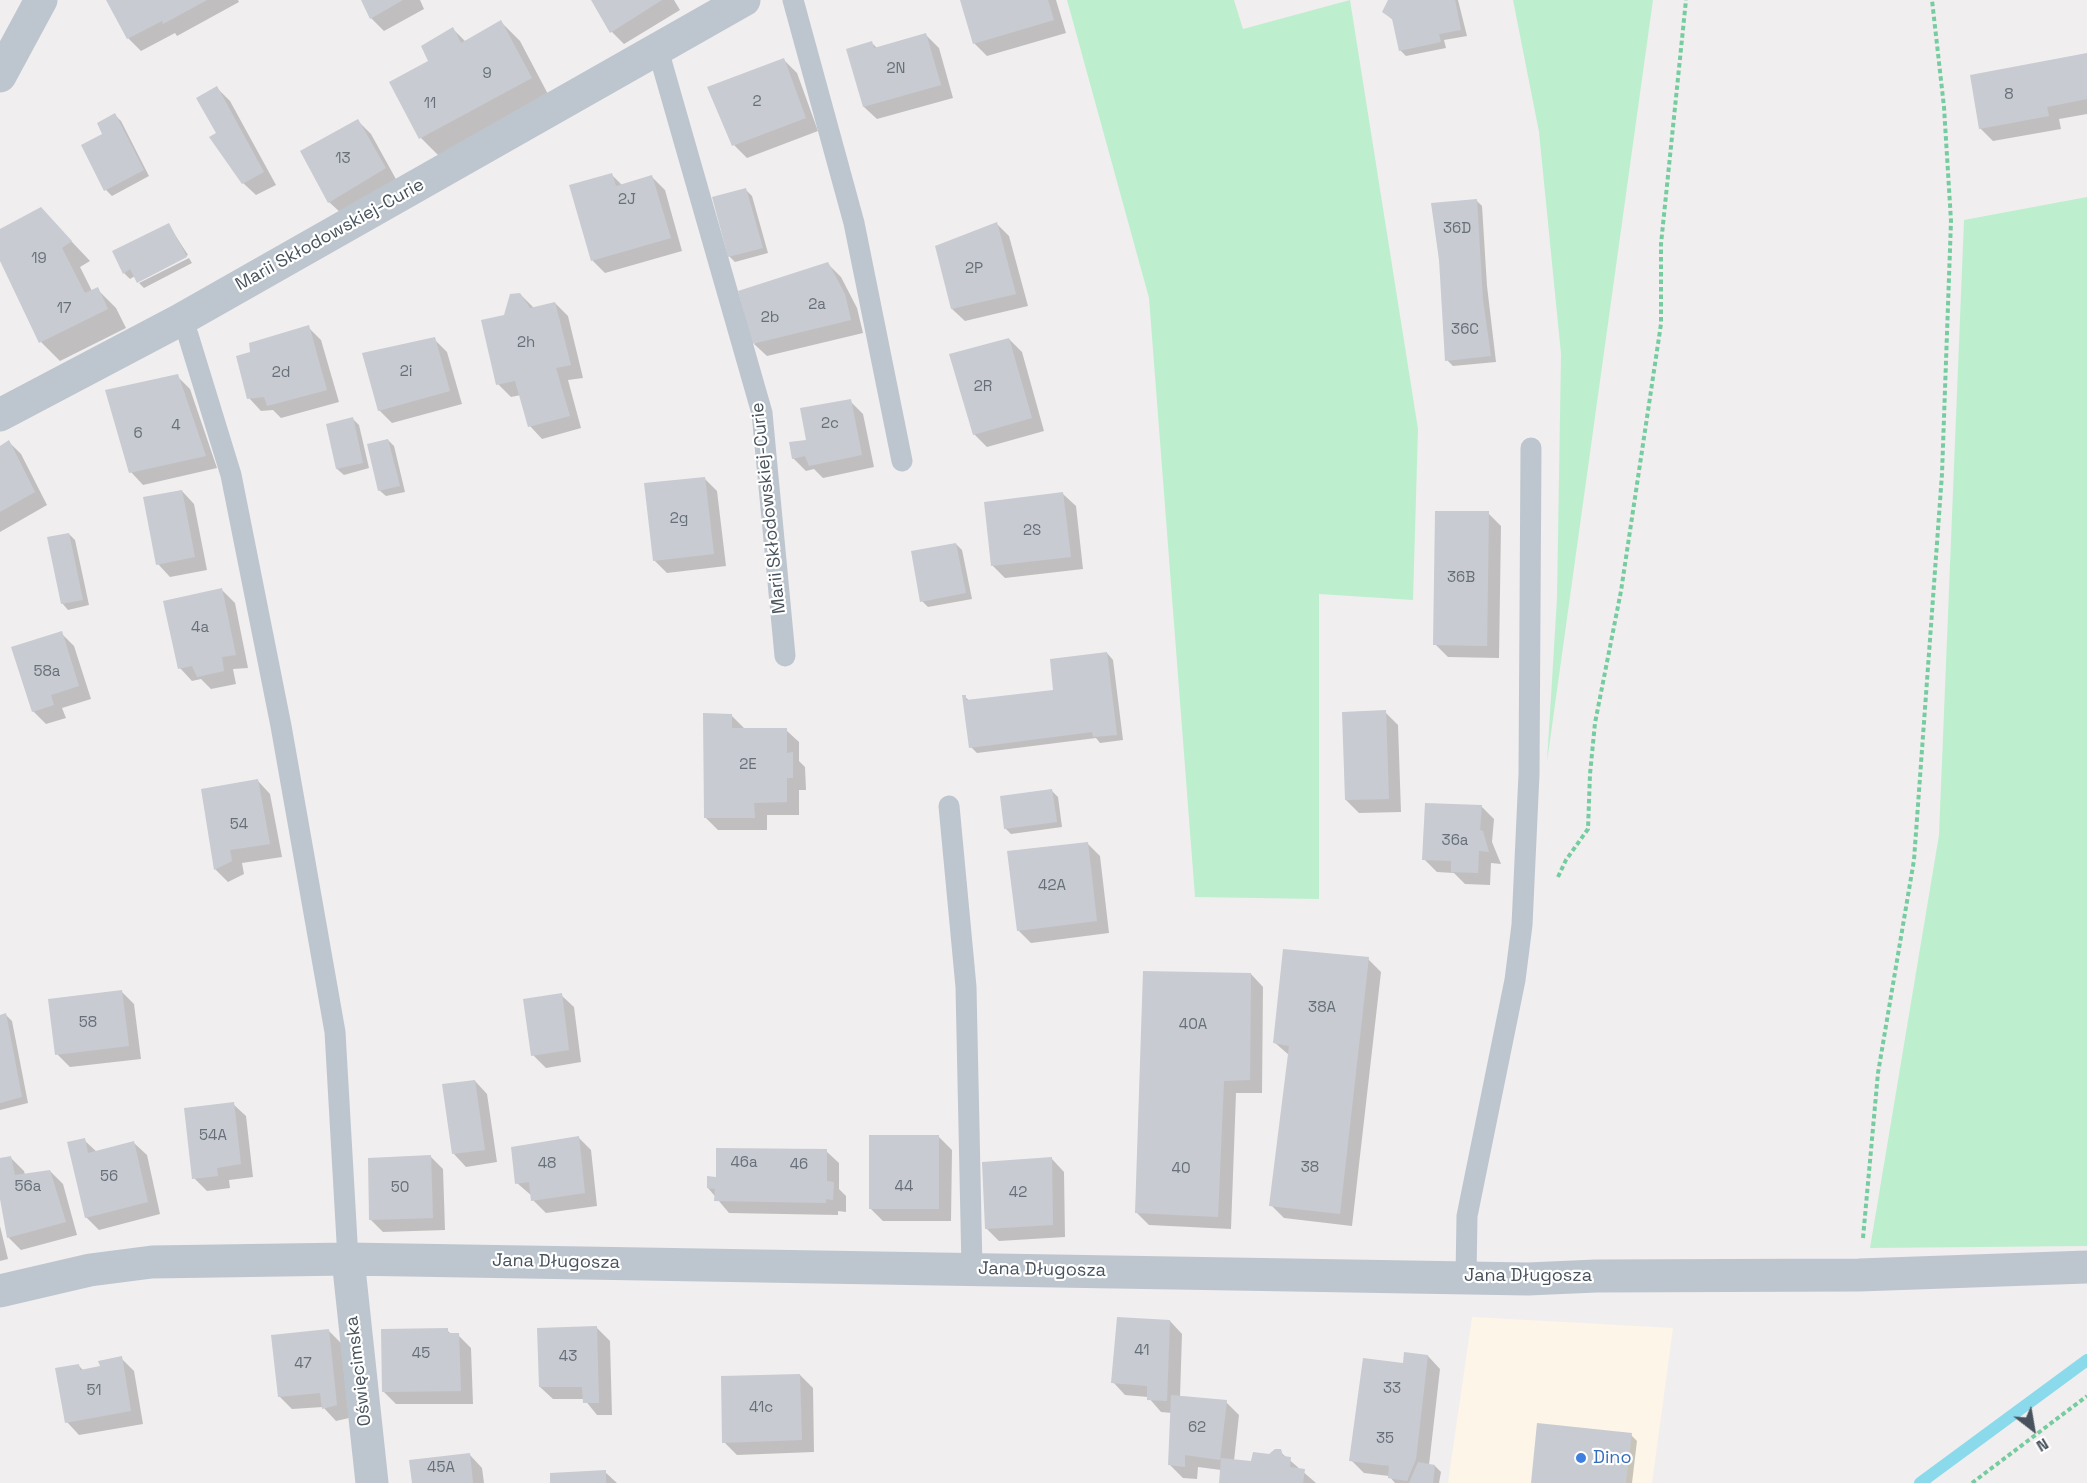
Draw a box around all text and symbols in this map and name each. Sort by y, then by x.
house number: 2N [886,60,906,78]
house number: 9 [482,65,492,83]
house number: 8 [2004,86,2014,104]
house number: 2 [752,93,762,111]
house number: 11 [424,95,436,113]
house number: 13 [335,150,351,168]
street label: Marii Skłodowskiej-Curie [232,174,428,296]
house number: 2J [618,191,636,209]
house number: 36D [1443,220,1471,238]
house number: 19 [31,250,47,268]
house number: 2P [965,260,983,278]
house number: 2a [808,296,826,314]
house number: 17 [57,300,71,318]
house number: 2b [761,309,779,327]
house number: 36C [1451,321,1479,339]
house number: 2h [517,334,535,352]
house number: 2i [400,363,412,381]
house number: 2d [272,364,290,382]
house number: 2R [974,378,992,396]
street label: Marii Skłodowskiej-Curie [747,401,791,615]
house number: 2c [821,415,839,433]
house number: 4 [171,417,181,435]
house number: 6 [133,425,143,443]
house number: 2g [670,510,688,528]
house number: 2S [1023,522,1041,540]
house number: 36B [1447,569,1475,587]
house number: 4a [191,619,209,637]
house number: 58a [34,663,60,681]
house number: 2E [739,756,757,774]
house number: 54 [230,816,248,834]
house number: 36a [1442,832,1468,850]
house number: 42A [1038,877,1066,895]
house number: 38A [1308,999,1336,1017]
house number: 58 [79,1014,97,1032]
house number: 40A [1179,1016,1207,1034]
house number: 54A [199,1127,227,1145]
house number: 46a [730,1154,758,1172]
house number: 48 [538,1155,556,1173]
house number: 46 [790,1156,808,1174]
house number: 38 [1301,1159,1319,1177]
house number: 40 [1172,1160,1190,1178]
house number: 56 [100,1168,118,1186]
house number: 56a [15,1178,41,1196]
house number: 44 [895,1178,913,1196]
house number: 50 [391,1179,409,1197]
house number: 42 [1009,1184,1027,1202]
street label: Jana Długosza [492,1250,620,1274]
street label: Jana Długosza [978,1258,1106,1282]
street label: Jana Długosza [1464,1265,1592,1287]
street label: Oświęcimska [342,1315,376,1427]
house number: 41 [1134,1342,1150,1360]
house number: 45 [412,1345,430,1363]
house number: 43 [559,1348,577,1366]
house number: 47 [294,1355,312,1373]
house number: 33 [1383,1380,1401,1398]
house number: 51 [86,1382,102,1400]
house number: 41c [749,1399,773,1417]
north arrow [2003,1399,2063,1459]
house number: 62 [1188,1419,1206,1437]
house number: 35 [1376,1430,1394,1448]
text: N [2033,1433,2053,1457]
place label: Dino [1593,1447,1632,1469]
marker: Dino [1574,1451,1588,1465]
house number: 45A [427,1459,455,1477]

